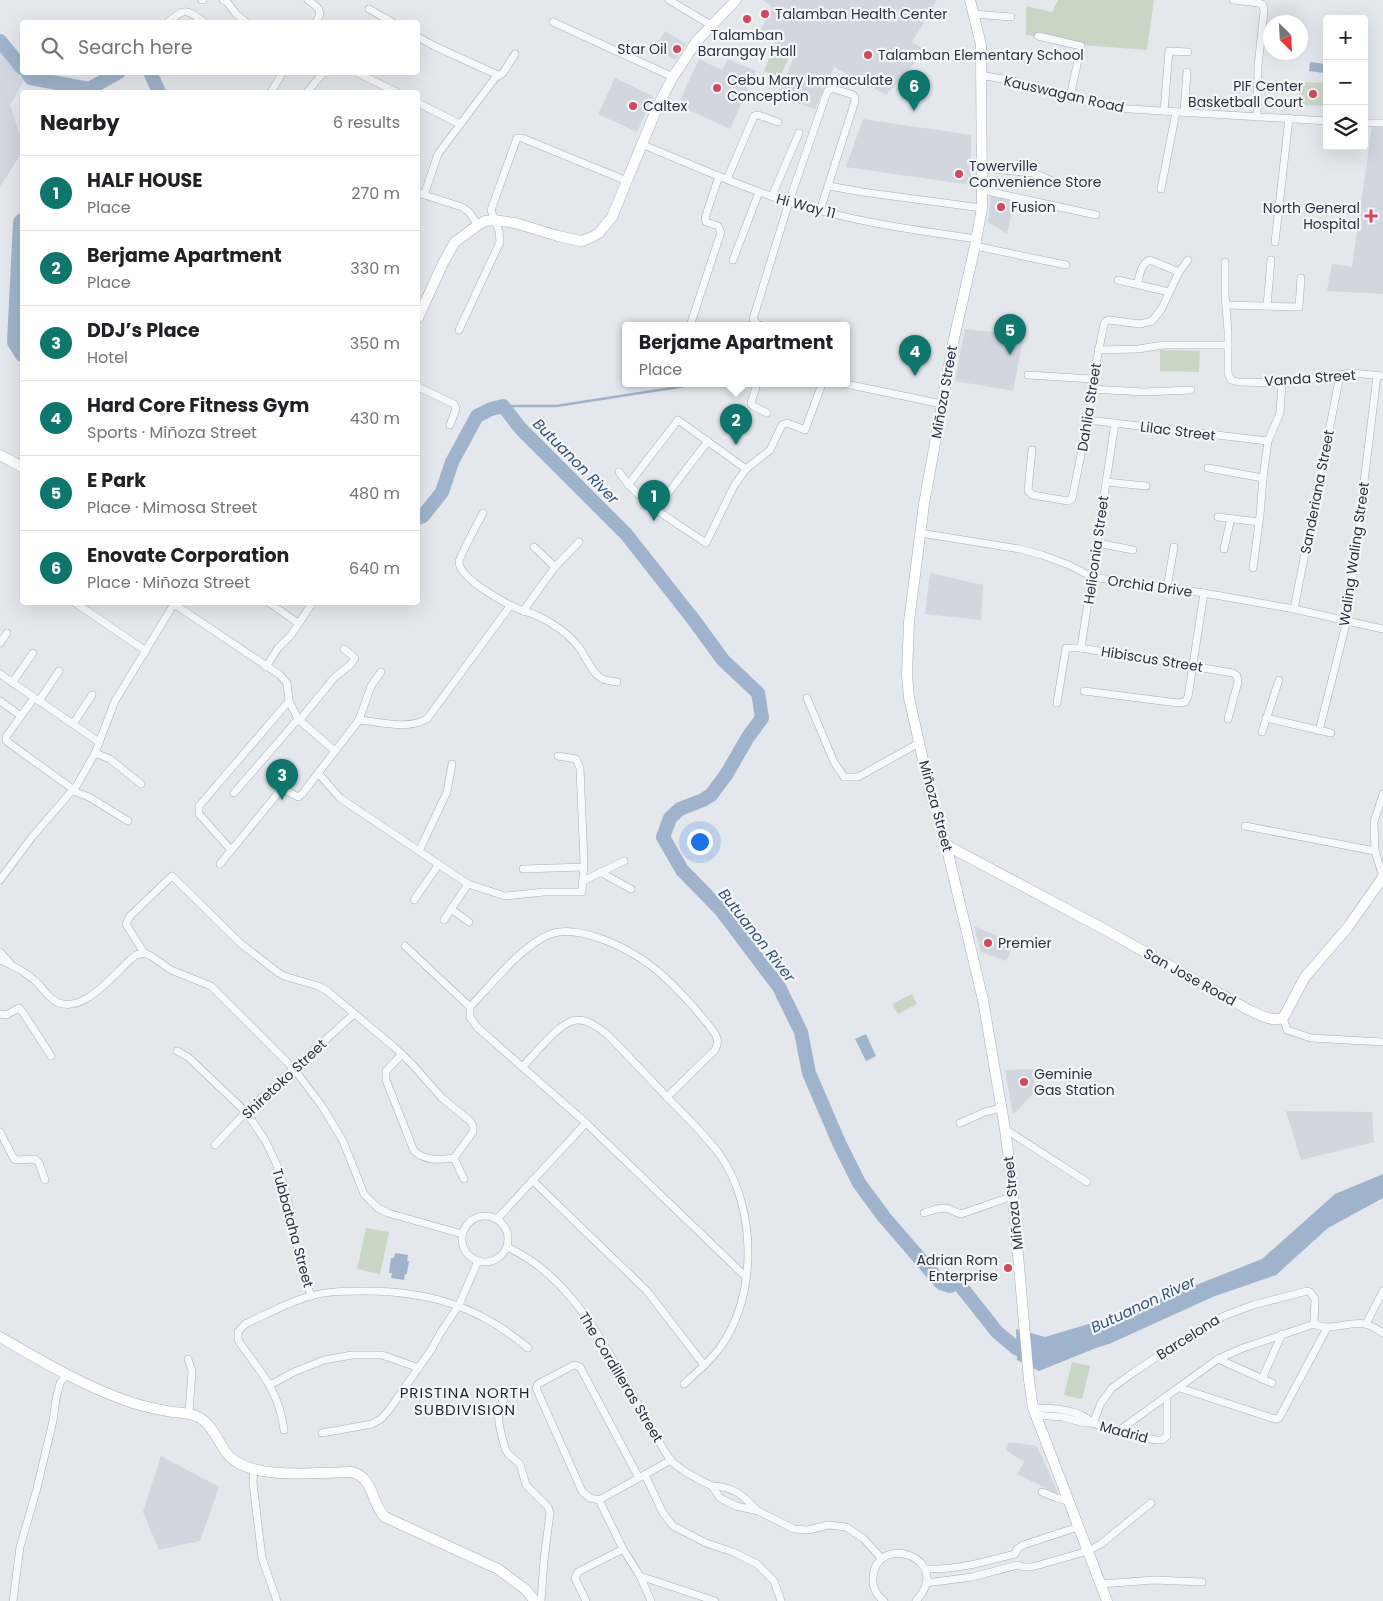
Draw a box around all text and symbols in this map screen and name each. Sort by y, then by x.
place label: Talamban Health Center [775,4,948,24]
marker: Talamban Health Center [759,8,771,20]
marker: Talamban Barangay Hall [741,13,753,25]
north arrow [1263,15,1308,60]
map controls [1323,15,1368,150]
button: + [1323,15,1368,60]
search box [20,20,420,75]
place label: Talamban Barangay Hall [698,25,796,61]
icon: search [38,34,66,62]
text: Search here [78,34,192,61]
place label: Star Oil [617,39,667,59]
marker: Star Oil [671,43,683,55]
place label: Talamban Elementary School [878,45,1084,65]
marker: Talamban Elementary School [862,49,874,61]
button: − [1323,60,1368,105]
place label: Cebu Mary Immaculate Conception [727,70,893,106]
pin: 6 [898,70,930,111]
street label: Kauswagan Road [1002,70,1126,118]
place label: PIF Center Basketball Court [1188,76,1303,112]
marker: Cebu Mary Immaculate Conception [711,82,723,94]
marker: PIF Center Basketball Court [1307,88,1319,100]
place label: Caltex [643,96,687,116]
marker: Caltex [627,100,639,112]
button: layers [1323,105,1368,150]
text: Nearby [40,108,120,137]
text: 6 results [333,111,400,134]
place label: Towerville Convenience Store [969,156,1102,192]
text: HALF HOUSE [87,167,203,194]
marker: Towerville Convenience Store [953,168,965,180]
text: 1 [53,182,59,205]
text: 270 m [351,182,400,205]
street label: Hi Way 11 [774,189,838,223]
text: Place [87,196,131,219]
place label: Fusion [1011,197,1056,217]
place label: North General Hospital [1263,198,1360,234]
marker: Fusion [995,201,1007,213]
marker: North General Hospital [1364,209,1378,223]
text: Berjame Apartment [87,242,282,269]
text: 2 [51,257,61,280]
text: 330 m [350,257,400,280]
text: Place [87,271,131,294]
pin: 5 [994,314,1026,355]
text: DDJ’s Place [87,317,200,344]
popup [622,322,850,387]
text: Berjame Apartment [639,329,833,356]
text: 3 [51,332,61,355]
text: 350 m [350,332,400,355]
pin: 4 [899,335,931,376]
street label: Miñoza Street [926,344,962,440]
text: Hotel [87,346,128,369]
text: Place [639,358,682,381]
street label: Dahlia Street [1072,361,1106,453]
street label: Vanda Street [1264,365,1356,391]
text: Hard Core Fitness Gym [87,392,309,419]
pin: 2 [720,404,752,445]
text: 4 [51,407,61,430]
text: 430 m [350,407,400,430]
water label: Butuanon River [528,413,624,509]
street label: Lilac Street [1139,416,1217,446]
text: Sports · Miñoza Street [87,421,257,444]
street label: Sanderiana Street [1295,428,1339,556]
text: E Park [87,467,146,494]
pin: 1 [638,480,670,521]
street label: Waling Waling Street [1334,481,1374,627]
text: 5 [51,482,61,505]
text: 480 m [349,482,400,505]
street label: Heliconia Street [1078,494,1114,606]
text: Place · Mimosa Street [87,496,257,519]
text: Enovate Corporation [87,542,289,569]
text: 6 [51,557,61,580]
text: 640 m [349,557,400,580]
street label: Orchid Drive [1106,570,1194,602]
text: Place · Miñoza Street [87,571,250,594]
street label: Hibiscus Street [1100,641,1204,677]
street label: Miñoza Street [914,758,958,854]
pin: 3 [266,759,298,800]
your location [687,829,713,855]
water label: Butuanon River [714,884,800,986]
place label: Premier [998,933,1052,953]
marker: Premier [982,937,994,949]
street label: San Jose Road [1140,943,1240,1011]
street label: Shiretoko Street [237,1034,331,1124]
place label: Geminie Gas Station [1034,1064,1115,1100]
marker: Geminie Gas Station [1018,1076,1030,1088]
street label: Miñoza Street [998,1155,1028,1251]
street label: Tubbataha Street [267,1166,319,1290]
place label: Adrian Rom Enterprise [916,1250,998,1286]
marker: Adrian Rom Enterprise [1002,1262,1014,1274]
water label: Butuanon River [1087,1270,1199,1337]
street label: The Cordilleras Street [574,1308,668,1446]
street label: Barcelona [1152,1310,1224,1364]
district label: PRISTINA NORTH SUBDIVISION [400,1382,530,1420]
street label: Madrid [1098,1416,1150,1448]

